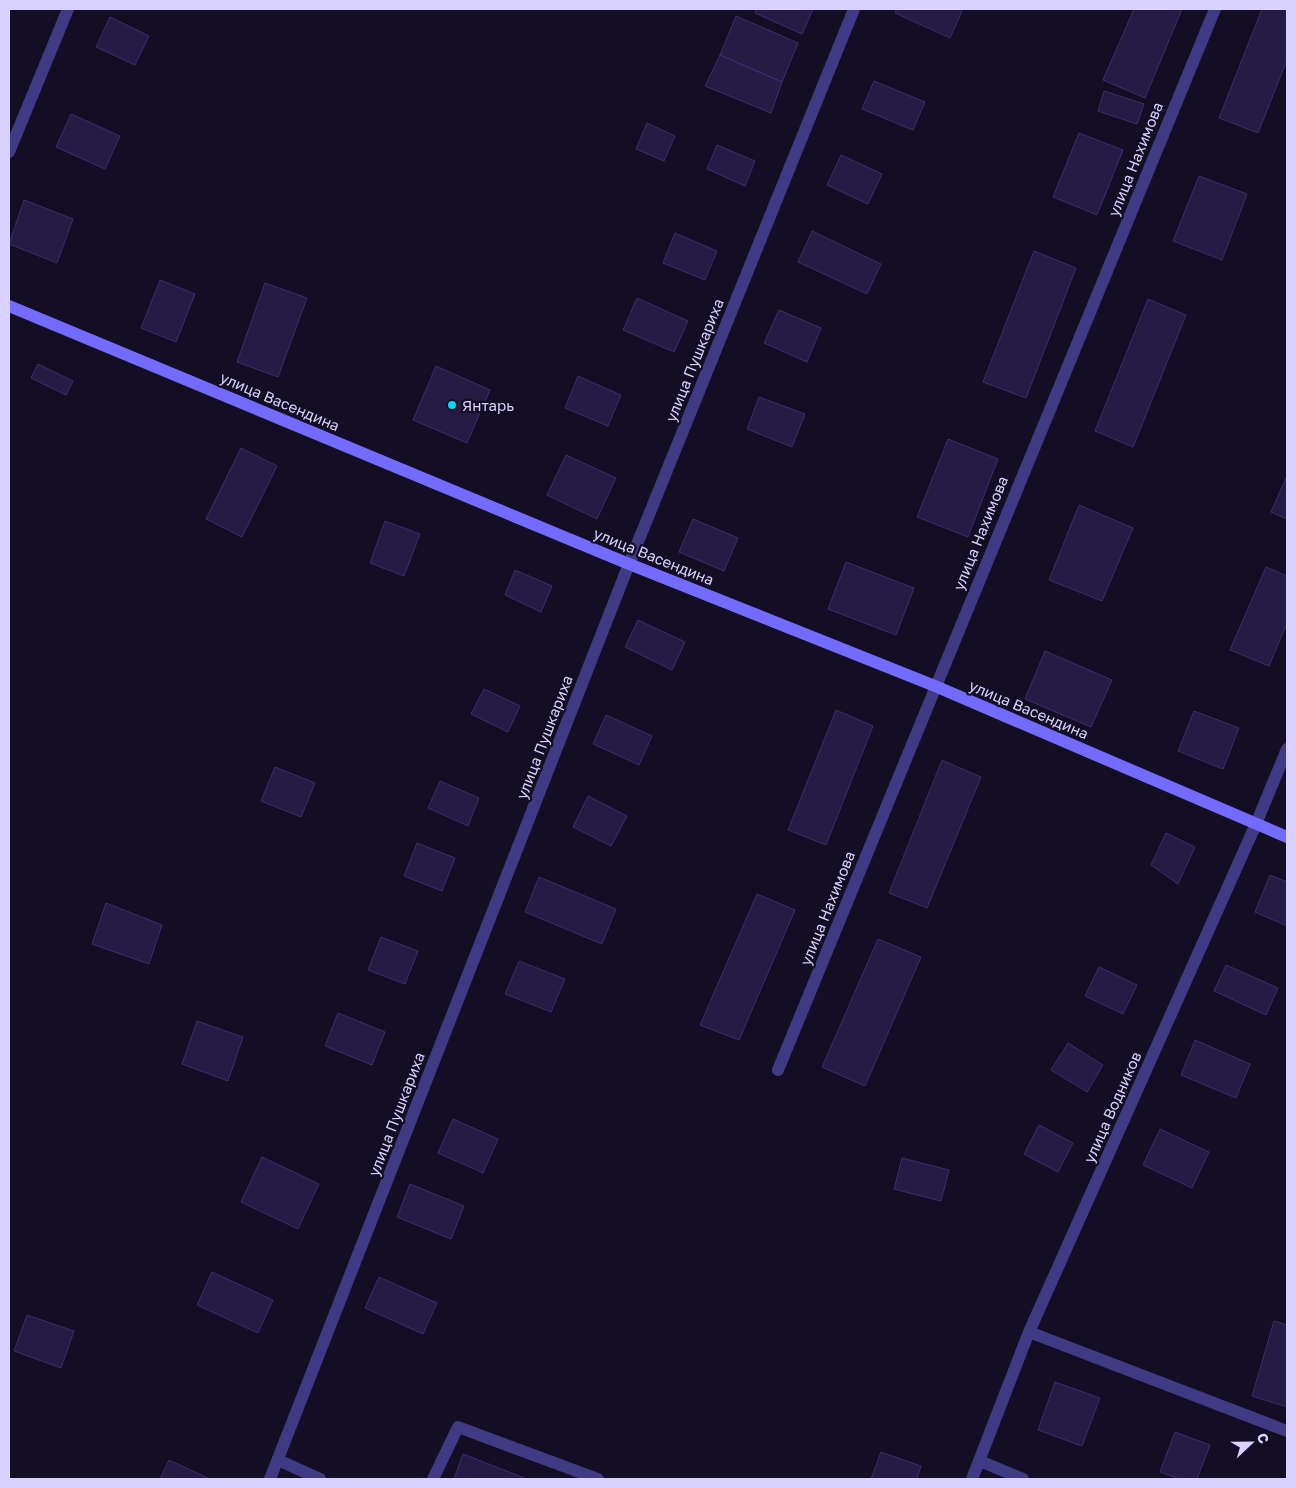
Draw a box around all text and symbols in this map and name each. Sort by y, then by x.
street label: улица Нахимова [1104,99,1166,219]
street label: улица Пушкариха [661,296,727,424]
street label: улица Васендина [218,368,342,434]
place label: Янтарь [462,396,514,414]
marker: Янтарь [446,399,458,411]
street label: улица Нахимова [949,473,1011,593]
street label: улица Васендина [591,524,717,588]
street label: улица Пушкариха [512,672,576,802]
street label: улица Васендина [967,676,1091,742]
street label: улица Нахимова [796,848,858,968]
street label: улица Пушкариха [364,1049,428,1179]
street label: улица Водников [1079,1049,1145,1165]
north arrow [1226,1418,1276,1468]
text: С [1254,1430,1273,1446]

